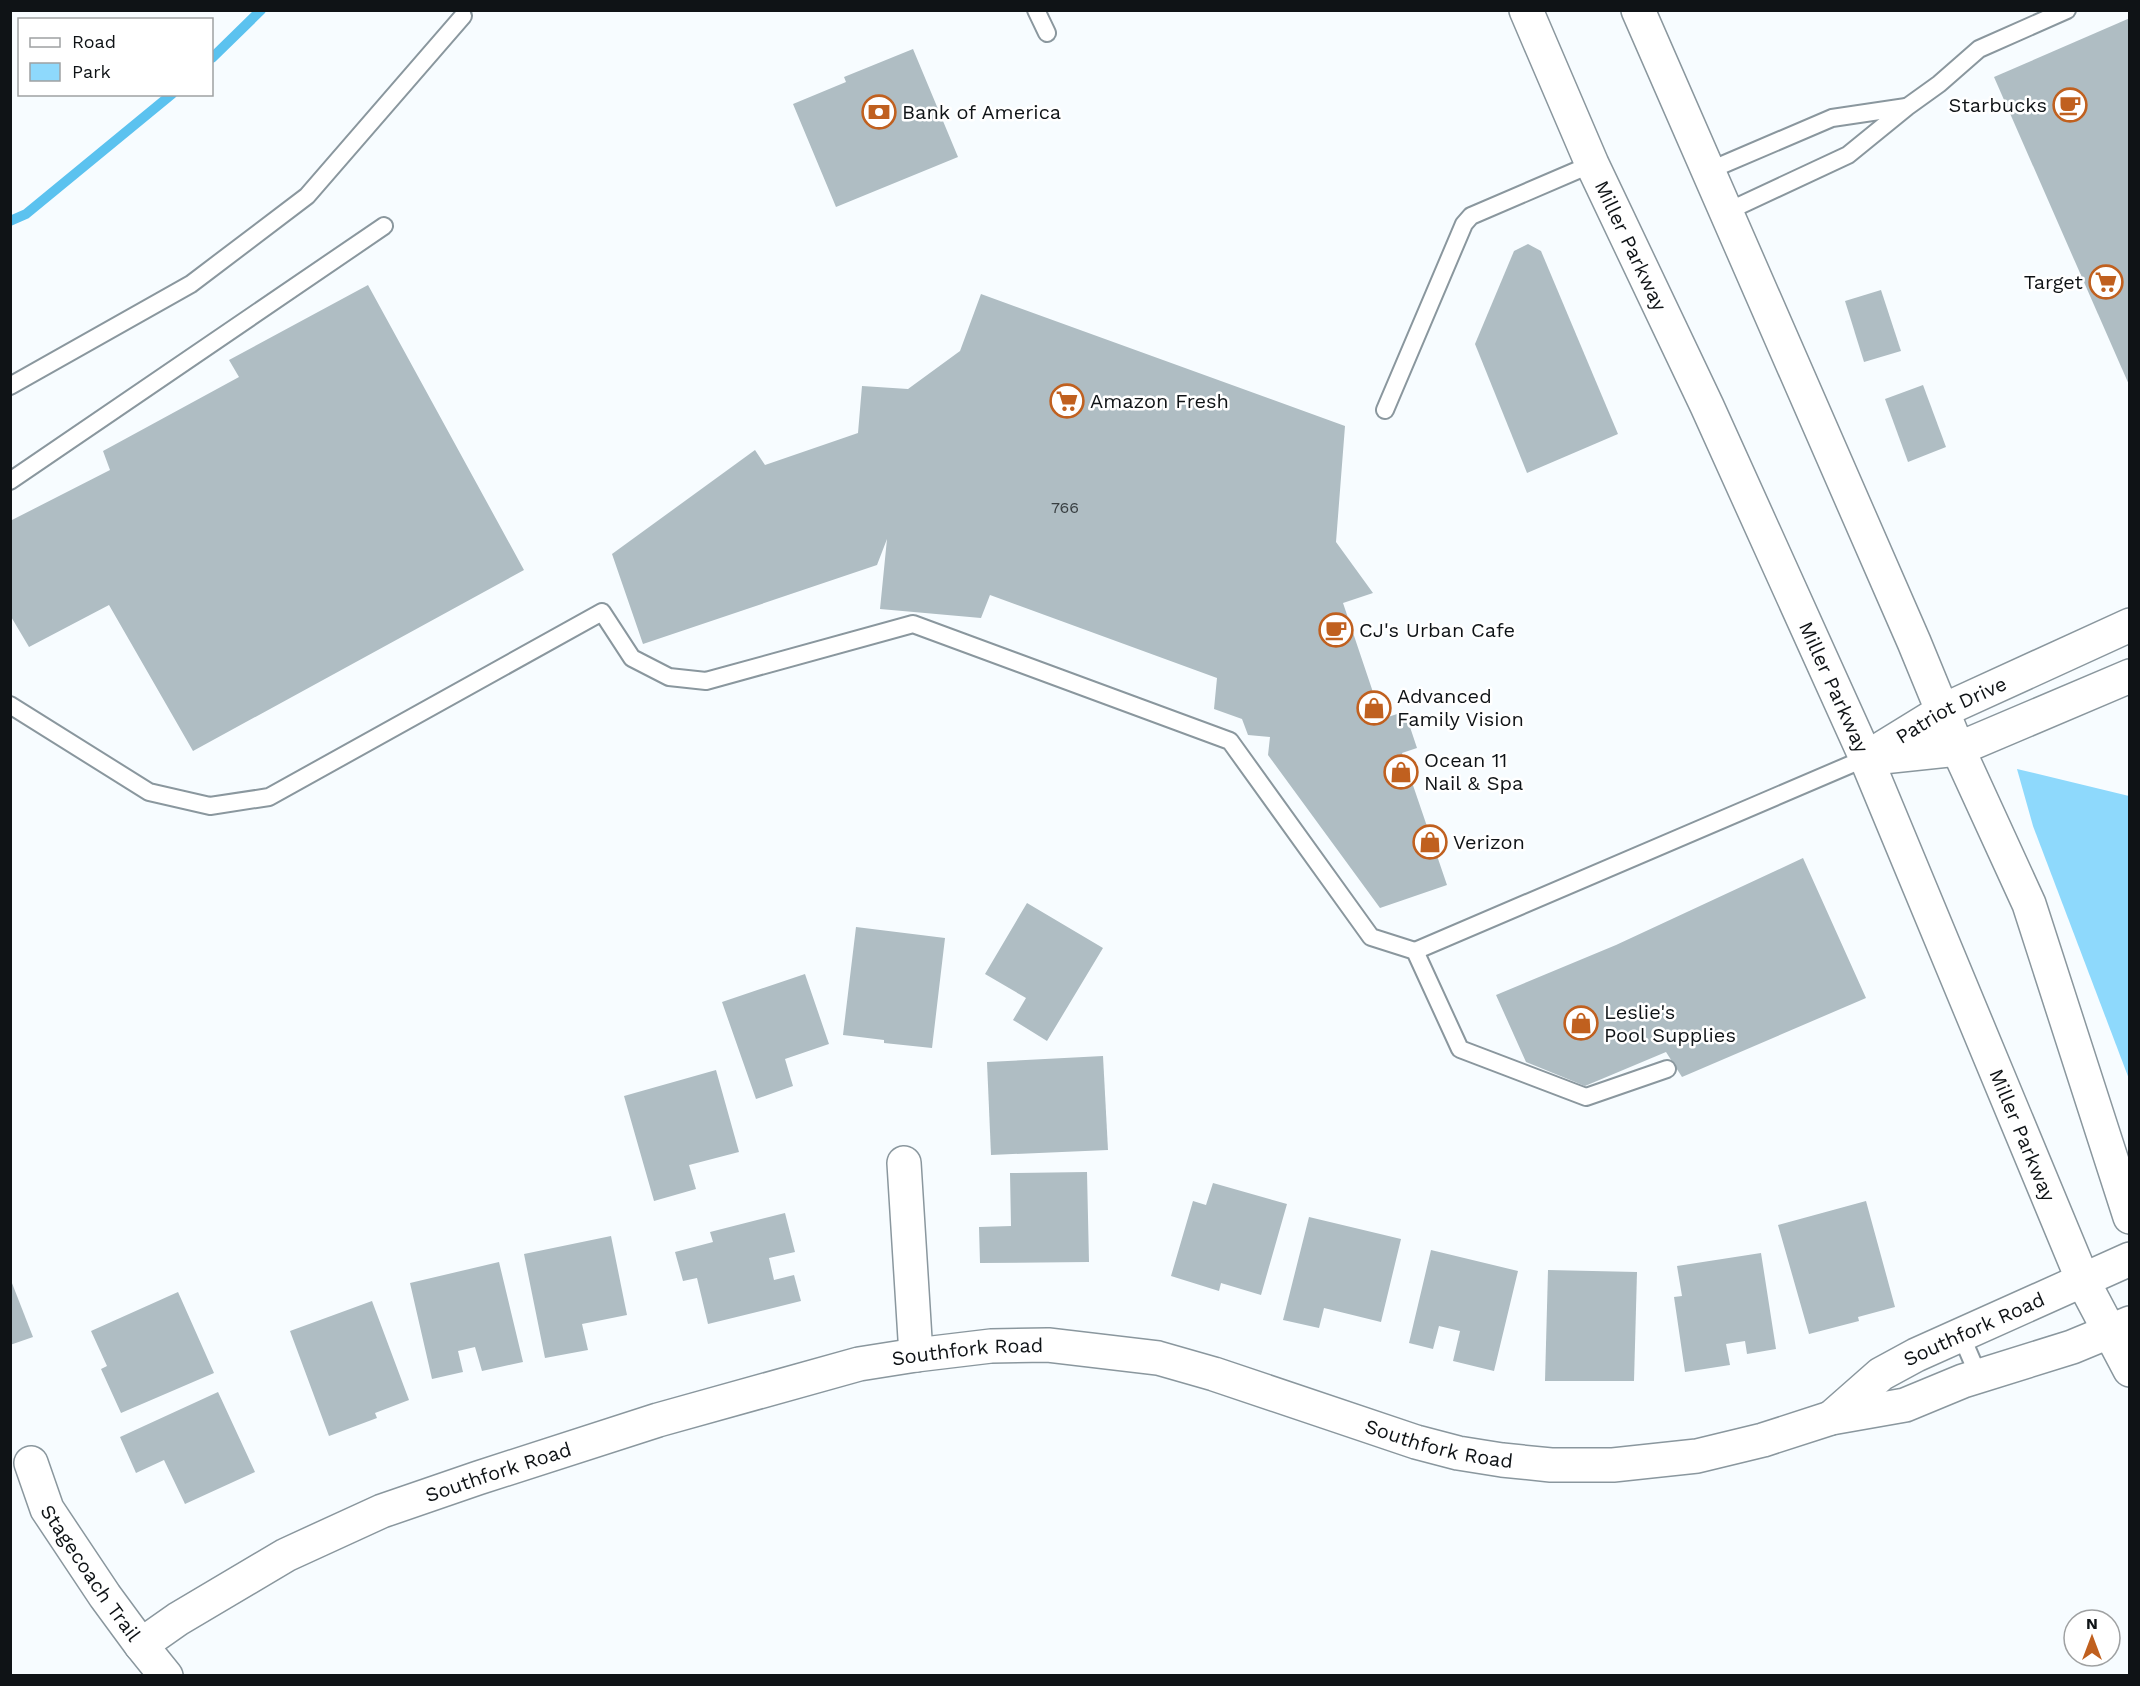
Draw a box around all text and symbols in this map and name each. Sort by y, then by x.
legend [18,18,213,96]
text: Road [72,31,116,52]
text: Park [72,61,111,82]
cafe icon: Starbucks [2052,87,2088,123]
place label: Starbucks [1949,93,2047,117]
bank icon: Bank of America [861,94,897,130]
place label: Bank of America [902,100,1061,124]
street label: Miller Parkway [1590,177,1672,315]
supermarket icon: Target [2088,264,2124,300]
place label: Target [2024,270,2084,294]
supermarket icon: Amazon Fresh [1049,383,1085,419]
place label: Amazon Fresh [1090,389,1229,413]
house number: 766 [1051,498,1079,517]
cafe icon: CJ's Urban Cafe [1318,612,1354,648]
place label: CJ's Urban Cafe [1359,618,1515,642]
street label: Miller Parkway [1794,618,1874,757]
street label: Patriot Drive [1891,671,2010,749]
place label: Advanced Family Vision [1397,684,1524,731]
shop icon: Advanced Family Vision [1356,690,1392,726]
place label: Ocean 11 Nail & Spa [1424,748,1523,795]
shop icon: Ocean 11 Nail & Spa [1383,754,1419,790]
shop icon: Verizon [1412,824,1448,860]
place label: Verizon [1453,830,1525,854]
place label: Leslie's Pool Supplies [1604,1000,1736,1047]
shop icon: Leslie's Pool Supplies [1563,1005,1599,1041]
street label: Miller Parkway [1984,1065,2061,1206]
street label: Southfork Road [1899,1287,2048,1372]
street label: Southfork Road [890,1333,1043,1371]
street label: Southfork Road [1362,1414,1514,1473]
street label: Southfork Road [422,1437,574,1507]
street label: Stagecoach Trail [35,1500,146,1646]
north arrow [2062,1608,2122,1668]
text: N [2086,1614,2098,1633]

